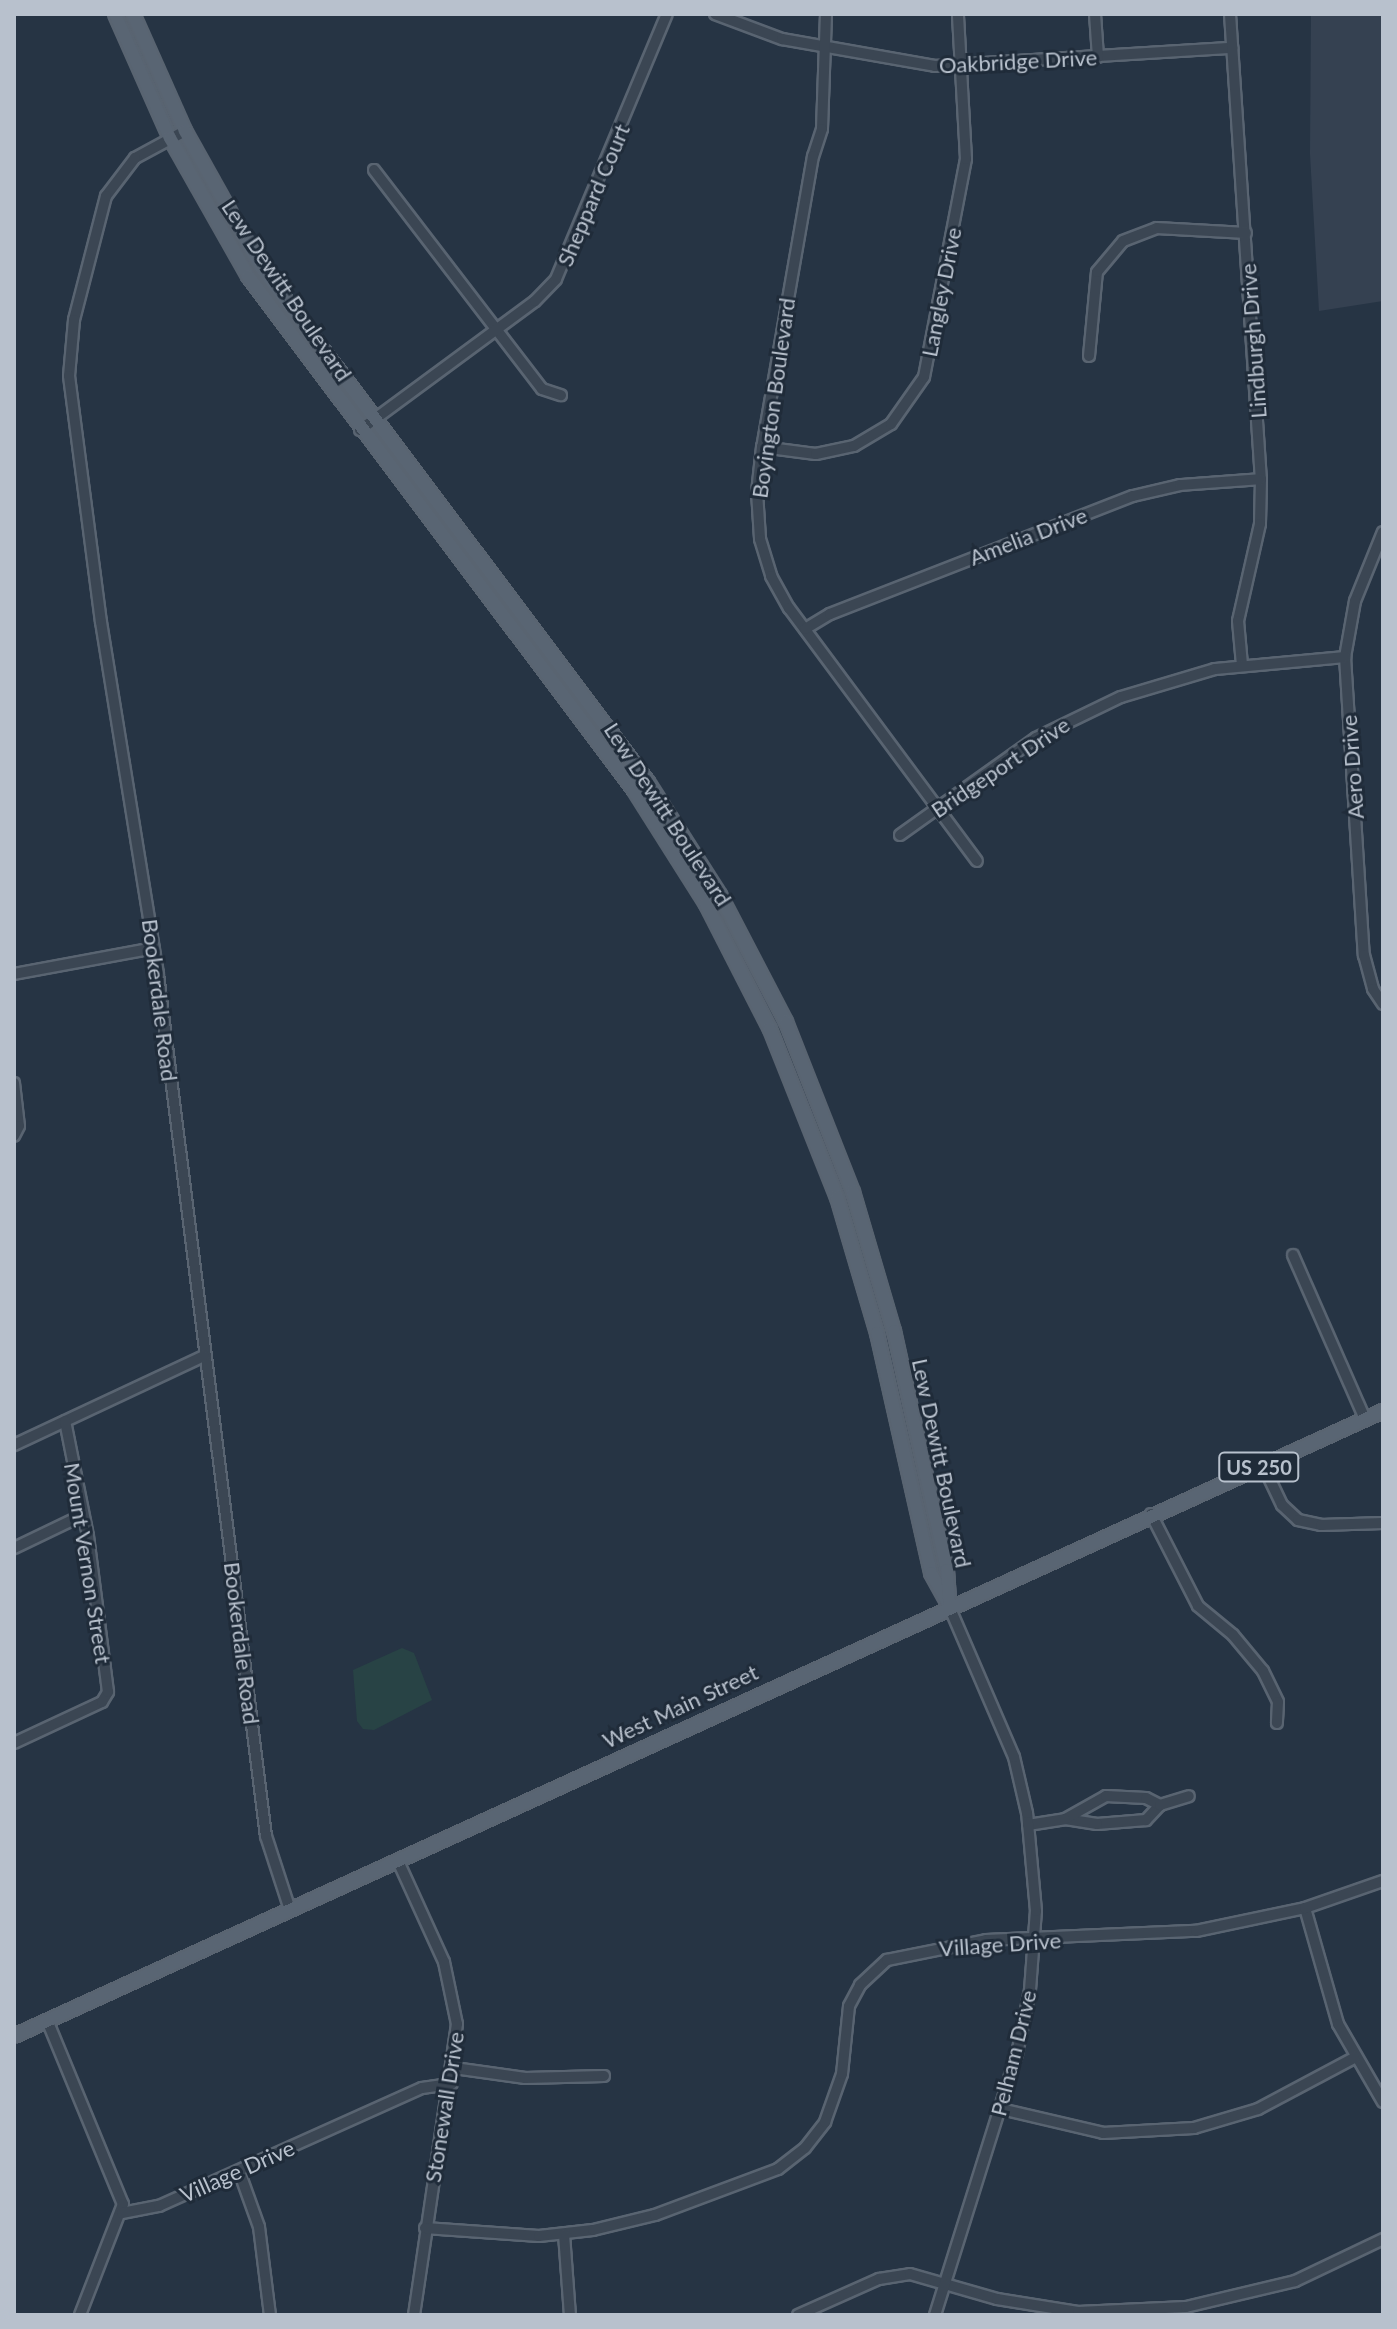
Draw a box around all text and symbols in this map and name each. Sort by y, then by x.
street label: Oakbridge Drive [938,44,1098,78]
street label: Sheppard Court [551,120,635,270]
street label: Lew Dewitt Boulevard [216,194,358,386]
street label: Langley Drive [915,225,967,359]
street label: Lindburgh Drive [1234,263,1272,419]
street label: Boyington Boulevard [746,296,800,500]
street label: Amelia Drive [965,501,1091,571]
street label: Bridgeport Drive [926,711,1074,823]
street label: Aero Drive [1335,714,1369,820]
street label: Lew Dewitt Boulevard [599,717,737,911]
street label: Bookerdale Road [137,917,183,1083]
street label: Lew Dewitt Boulevard [907,1356,977,1570]
road number: US 250 [1217,1451,1301,1483]
street label: Mount Vernon Street [59,1460,117,1666]
street label: Bookerdale Road [219,1560,265,1726]
street label: West Main Street [598,1658,762,1754]
street label: Village Drive [938,1927,1062,1961]
street label: Pelham Drive [985,1987,1041,2119]
street label: Stonewall Drive [419,2030,469,2184]
street label: Village Drive [176,2134,298,2208]

